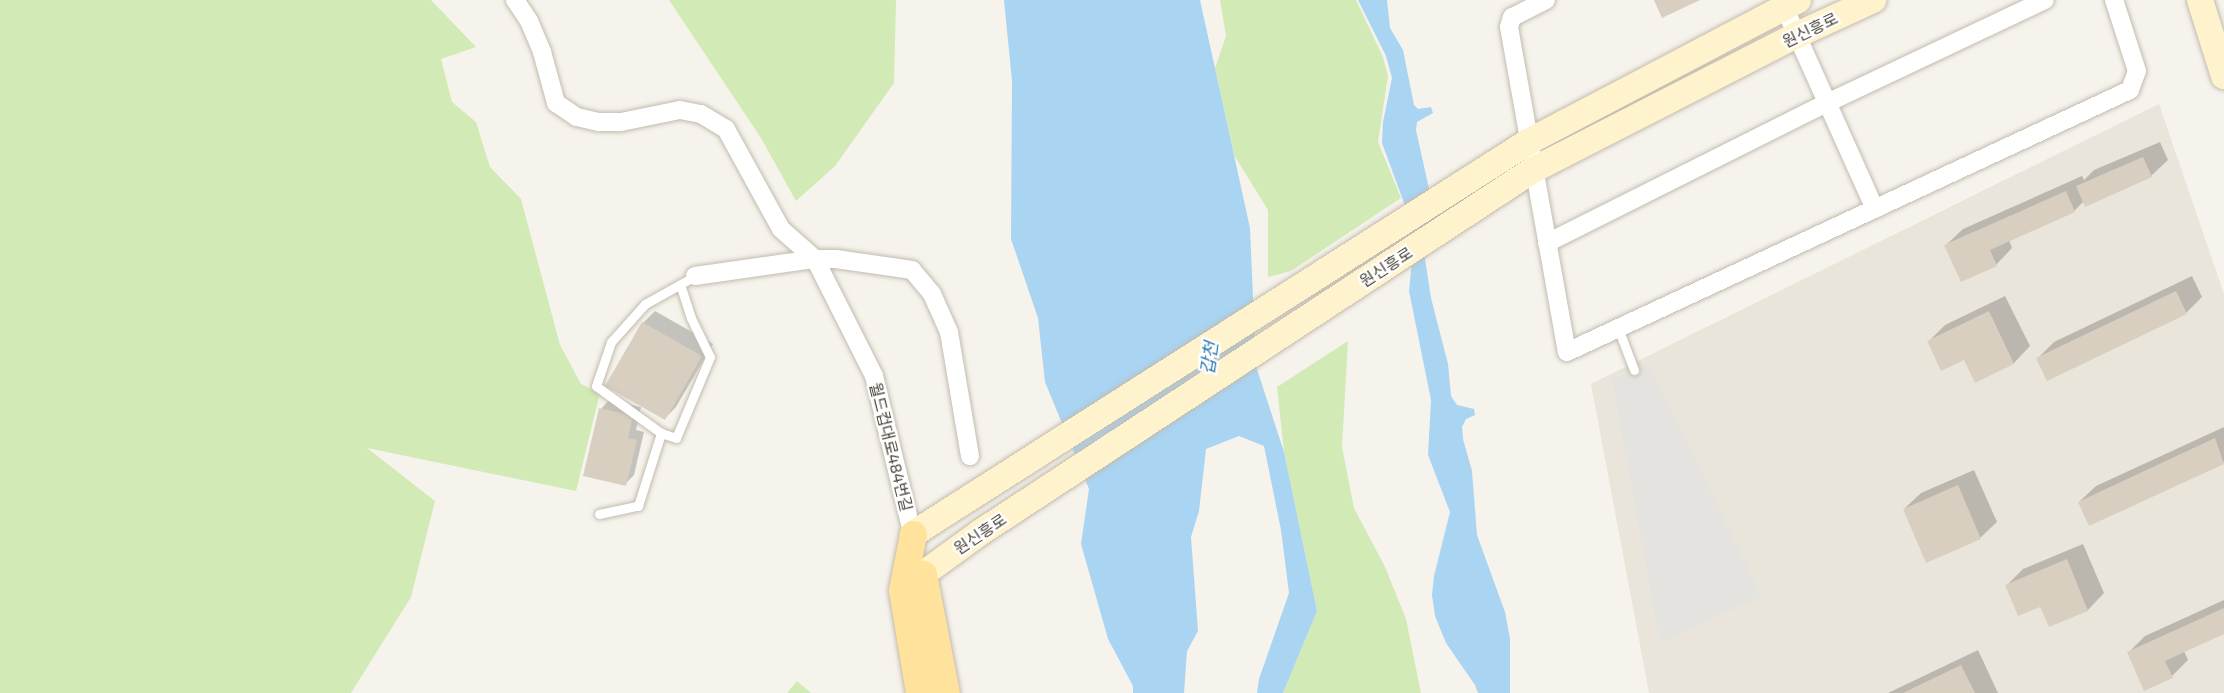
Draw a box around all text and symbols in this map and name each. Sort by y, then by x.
street label: 원신흥로 [1779,8,1841,52]
street label: 원신흥로 [1356,243,1416,291]
water label: 갑천 [1196,340,1222,376]
street label: 월드컵대로484번길 [866,380,916,514]
street label: 원신흥로 [950,510,1010,558]

